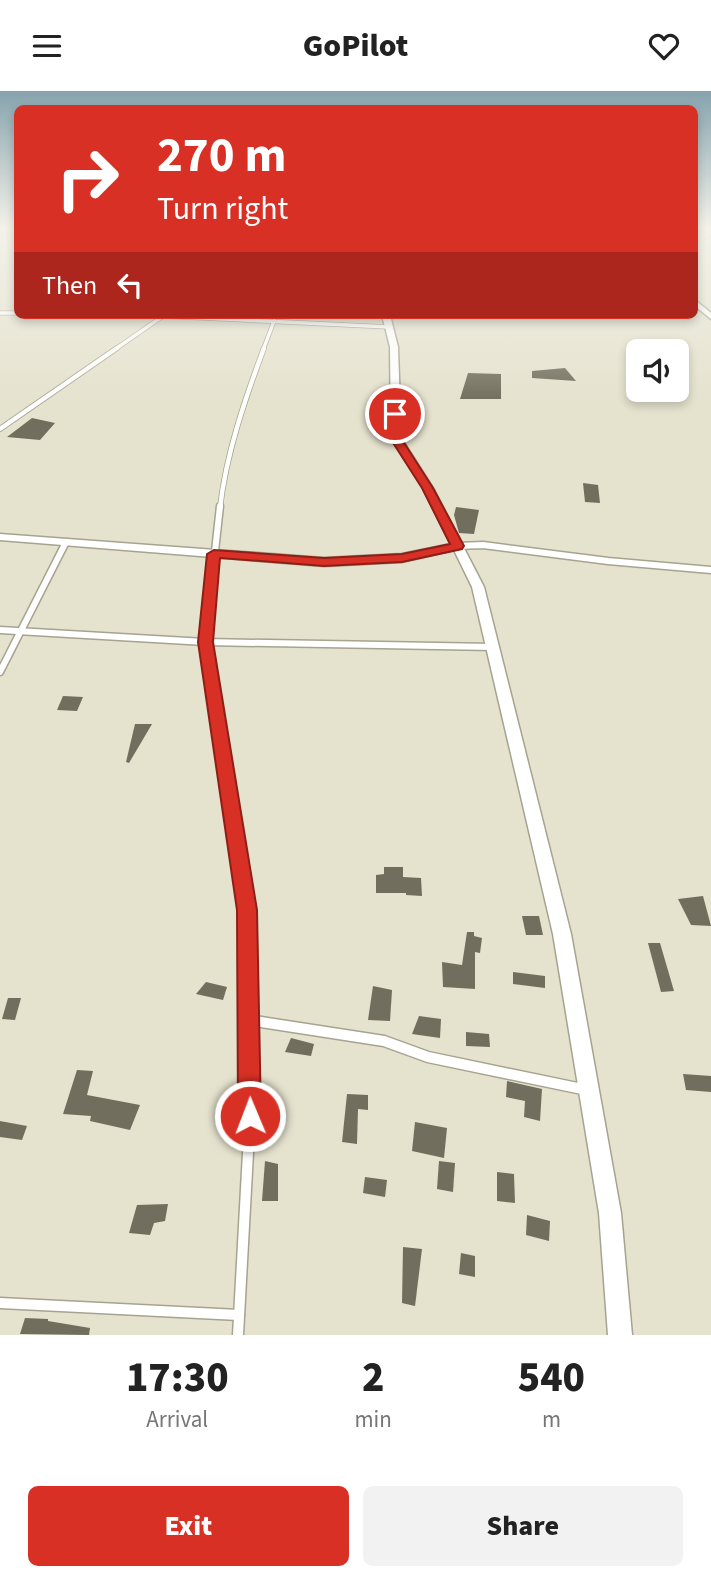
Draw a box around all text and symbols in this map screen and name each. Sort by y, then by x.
text: GoPilot [303,23,408,69]
icon: menu [28,27,66,65]
icon: heart [645,27,683,65]
text: 270 m [157,121,286,191]
icon: right [42,133,133,224]
text: Turn right [157,186,288,232]
icon: left [111,266,149,304]
text: Then [42,267,97,304]
map controls [626,339,689,402]
button: sound [626,339,689,402]
pin [365,384,425,444]
icon: arrive [376,395,414,433]
position arrow [213,1079,287,1153]
text: 17:30 [126,1348,229,1408]
text: 2 [362,1348,384,1408]
text: 540 [518,1348,585,1408]
text: Arrival [146,1403,208,1436]
text: min [355,1403,392,1436]
text: m [542,1403,561,1436]
button: Exit [28,1486,349,1566]
button: Share [363,1486,683,1566]

